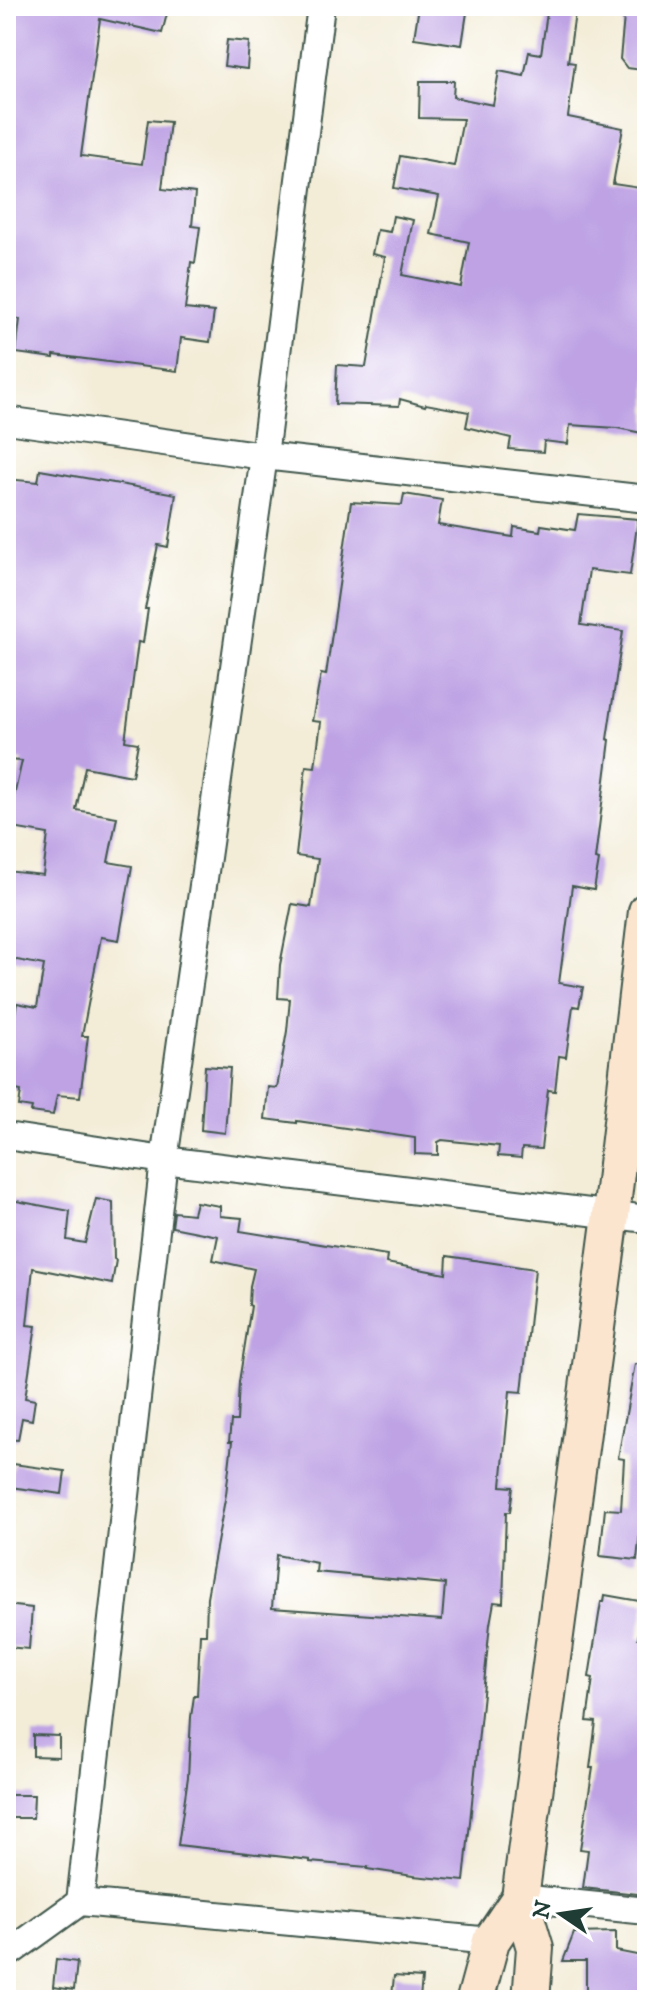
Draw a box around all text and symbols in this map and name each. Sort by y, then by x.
north arrow [521,1874,601,1954]
text: N [528,1898,558,1922]

